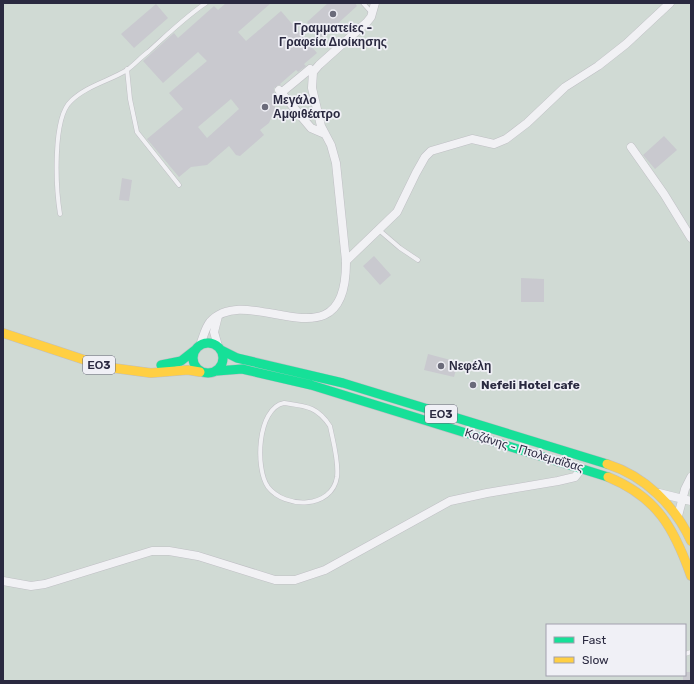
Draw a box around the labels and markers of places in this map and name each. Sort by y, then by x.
marker: Γραμματείες - Γραφεία Διοίκησης [328,9,338,19]
place label: Γραμματείες - Γραφεία Διοίκησης [279,21,387,49]
place label: Μεγάλο Αμφιθέατρο [273,93,340,121]
marker: Μεγάλο Αμφιθέατρο [260,102,270,112]
place label: Νεφέλη [449,359,491,373]
marker: Νεφέλη [436,361,446,371]
place label: Nefeli Hotel cafe [481,378,580,392]
marker: Nefeli Hotel cafe [468,380,478,390]

